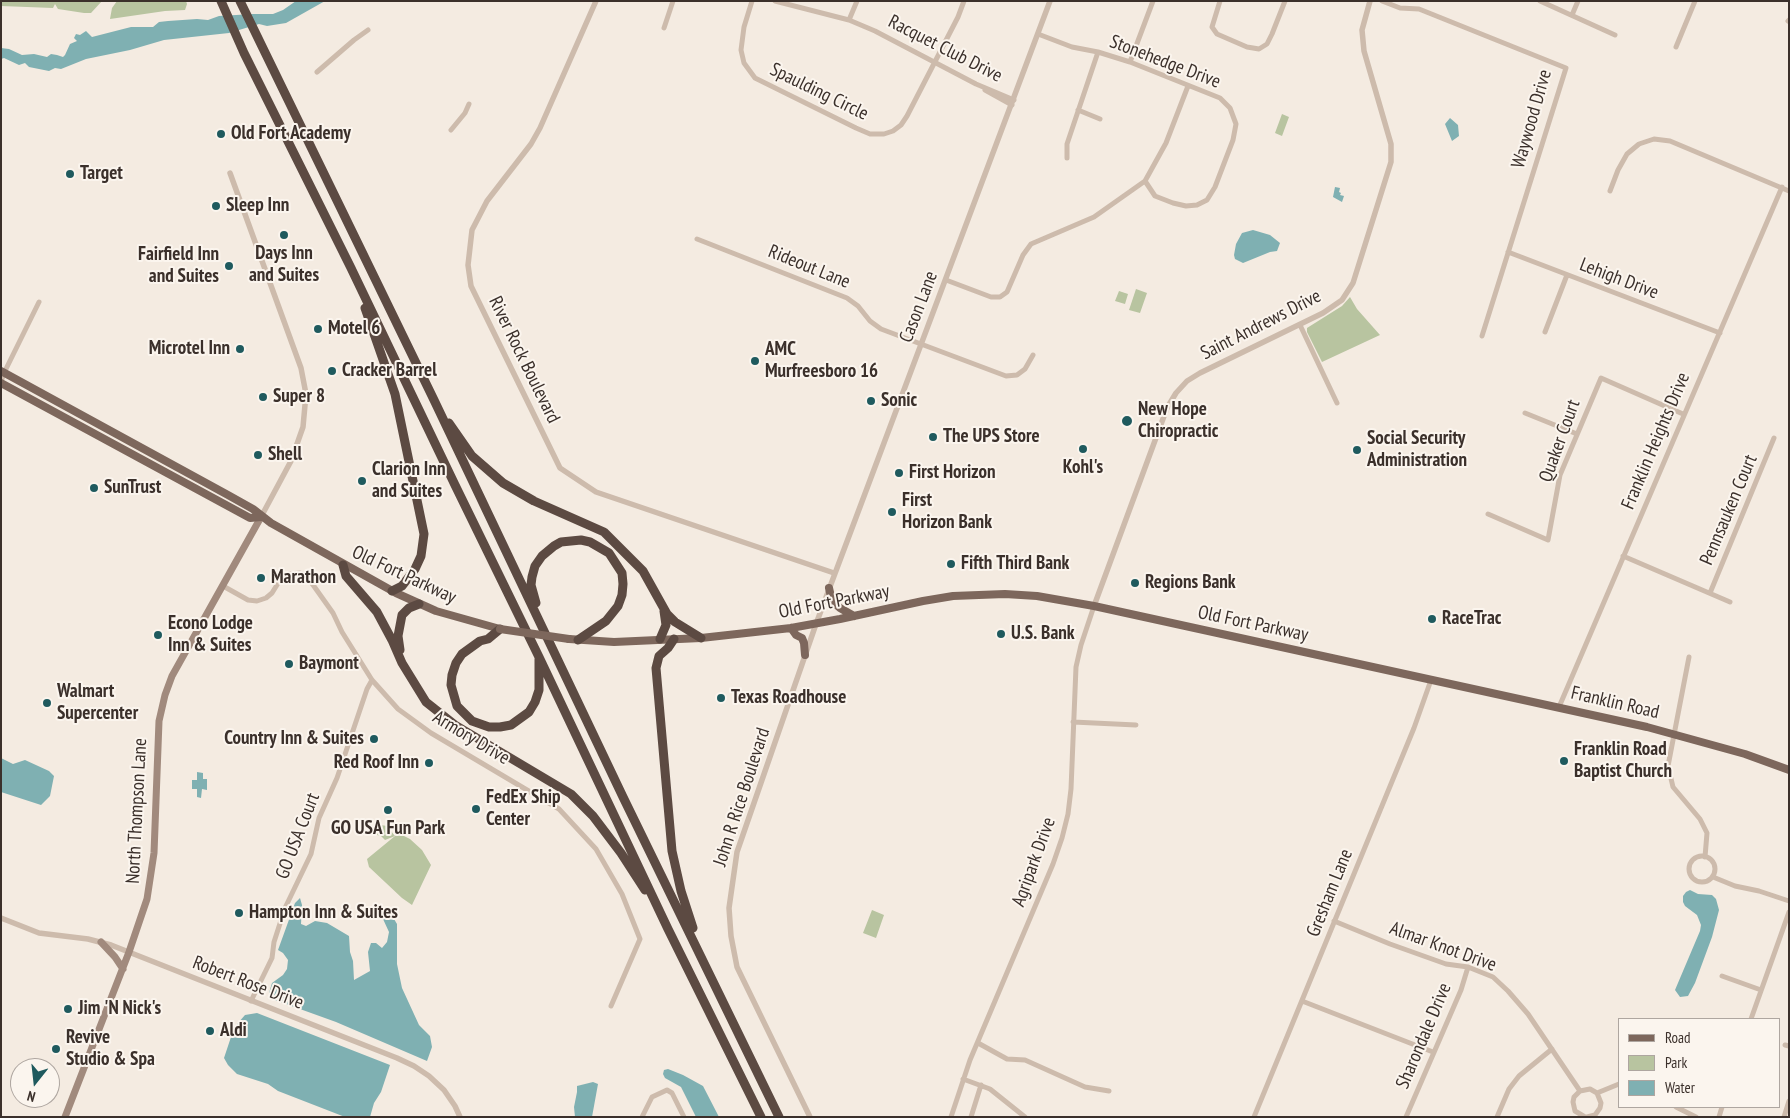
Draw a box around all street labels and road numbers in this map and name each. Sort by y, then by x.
street label: Racquet Club Drive [884,10,1006,88]
street label: Stonehedge Drive [1106,30,1224,94]
street label: Spaulding Circle [766,58,872,126]
street label: Waywood Drive [1507,67,1557,171]
street label: Rideout Lane [765,240,853,294]
street label: Lehigh Drive [1576,254,1662,304]
street label: Cason Lane [895,268,943,346]
street label: Saint Andrews Drive [1197,285,1325,365]
street label: River Rock Boulevard [483,293,565,427]
street label: Franklin Heights Drive [1617,369,1695,513]
street label: Quaker Court [1535,397,1585,485]
street label: Pennsauken Court [1696,451,1762,569]
street label: Old Fort Parkway [348,541,460,609]
street label: Old Fort Parkway [777,580,891,624]
street label: Old Fort Parkway [1196,601,1310,647]
street label: Franklin Road [1569,682,1661,724]
street label: Armory Drive [428,706,514,770]
street label: John R Rice Boulevard [709,725,775,869]
street label: North Thompson Lane [122,738,152,884]
street label: GO USA Court [271,790,325,882]
street label: Agripark Drive [1007,814,1061,910]
street label: Gresham Lane [1302,846,1358,940]
street label: Almar Knot Drive [1387,917,1499,977]
street label: Robert Rose Drive [189,951,307,1015]
street label: Sharondale Drive [1392,980,1456,1092]

